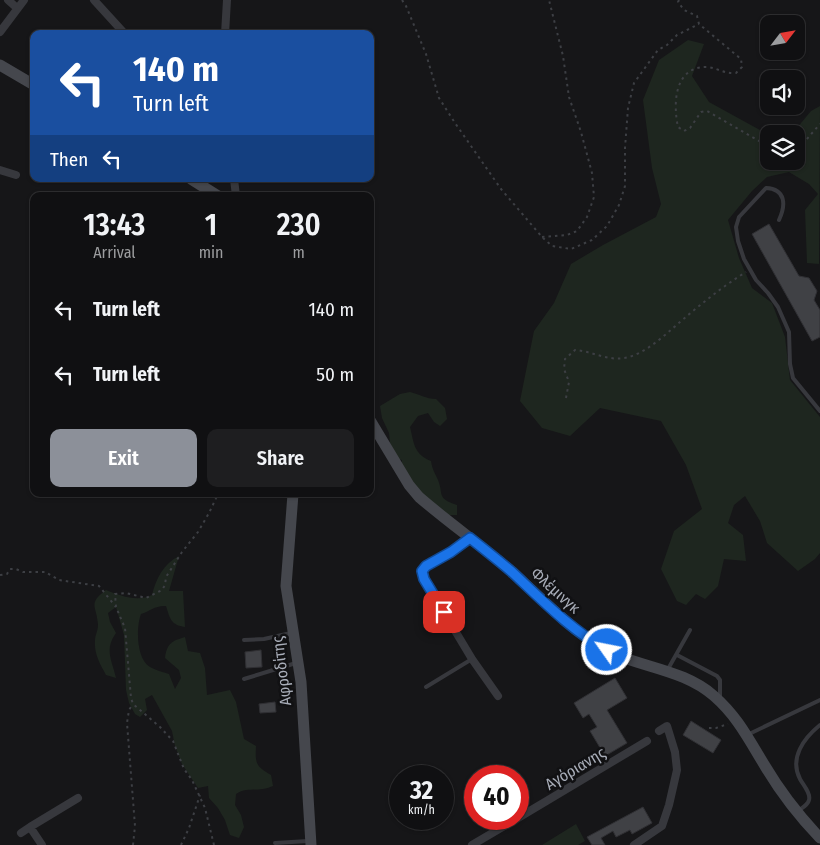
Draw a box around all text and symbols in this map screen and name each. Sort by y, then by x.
north arrow [760,15,805,60]
map controls [760,15,805,170]
text: 140 m [133,48,219,90]
icon: left [50,50,115,115]
button: sound [760,70,805,115]
text: Turn left [133,90,209,117]
button: layers [760,125,805,170]
icon: left [98,145,126,173]
text: Then [50,148,88,171]
text: 13:43 [83,207,145,243]
text: 1 [205,207,217,243]
text: 230 [277,207,321,243]
text: Arrival [93,243,136,262]
text: min [199,243,223,262]
text: m [293,243,305,262]
icon: left [50,296,78,324]
text: Turn left [93,298,160,321]
text: 140 m [308,298,354,321]
icon: left [50,361,78,389]
text: Turn left [93,363,160,386]
text: 50 m [316,363,354,386]
button: Exit [50,429,197,487]
button: Share [207,429,354,487]
street label: Φλέμινγκ [527,563,584,618]
pin [423,591,465,633]
icon: arrive [430,598,458,626]
position arrow [580,623,632,675]
street label: Αφροδίτης [268,635,295,707]
street label: Αγόριανης [542,743,609,794]
speed limit sign: 40 [464,765,529,830]
text: 32 [410,776,433,806]
text: km/h [408,803,435,817]

